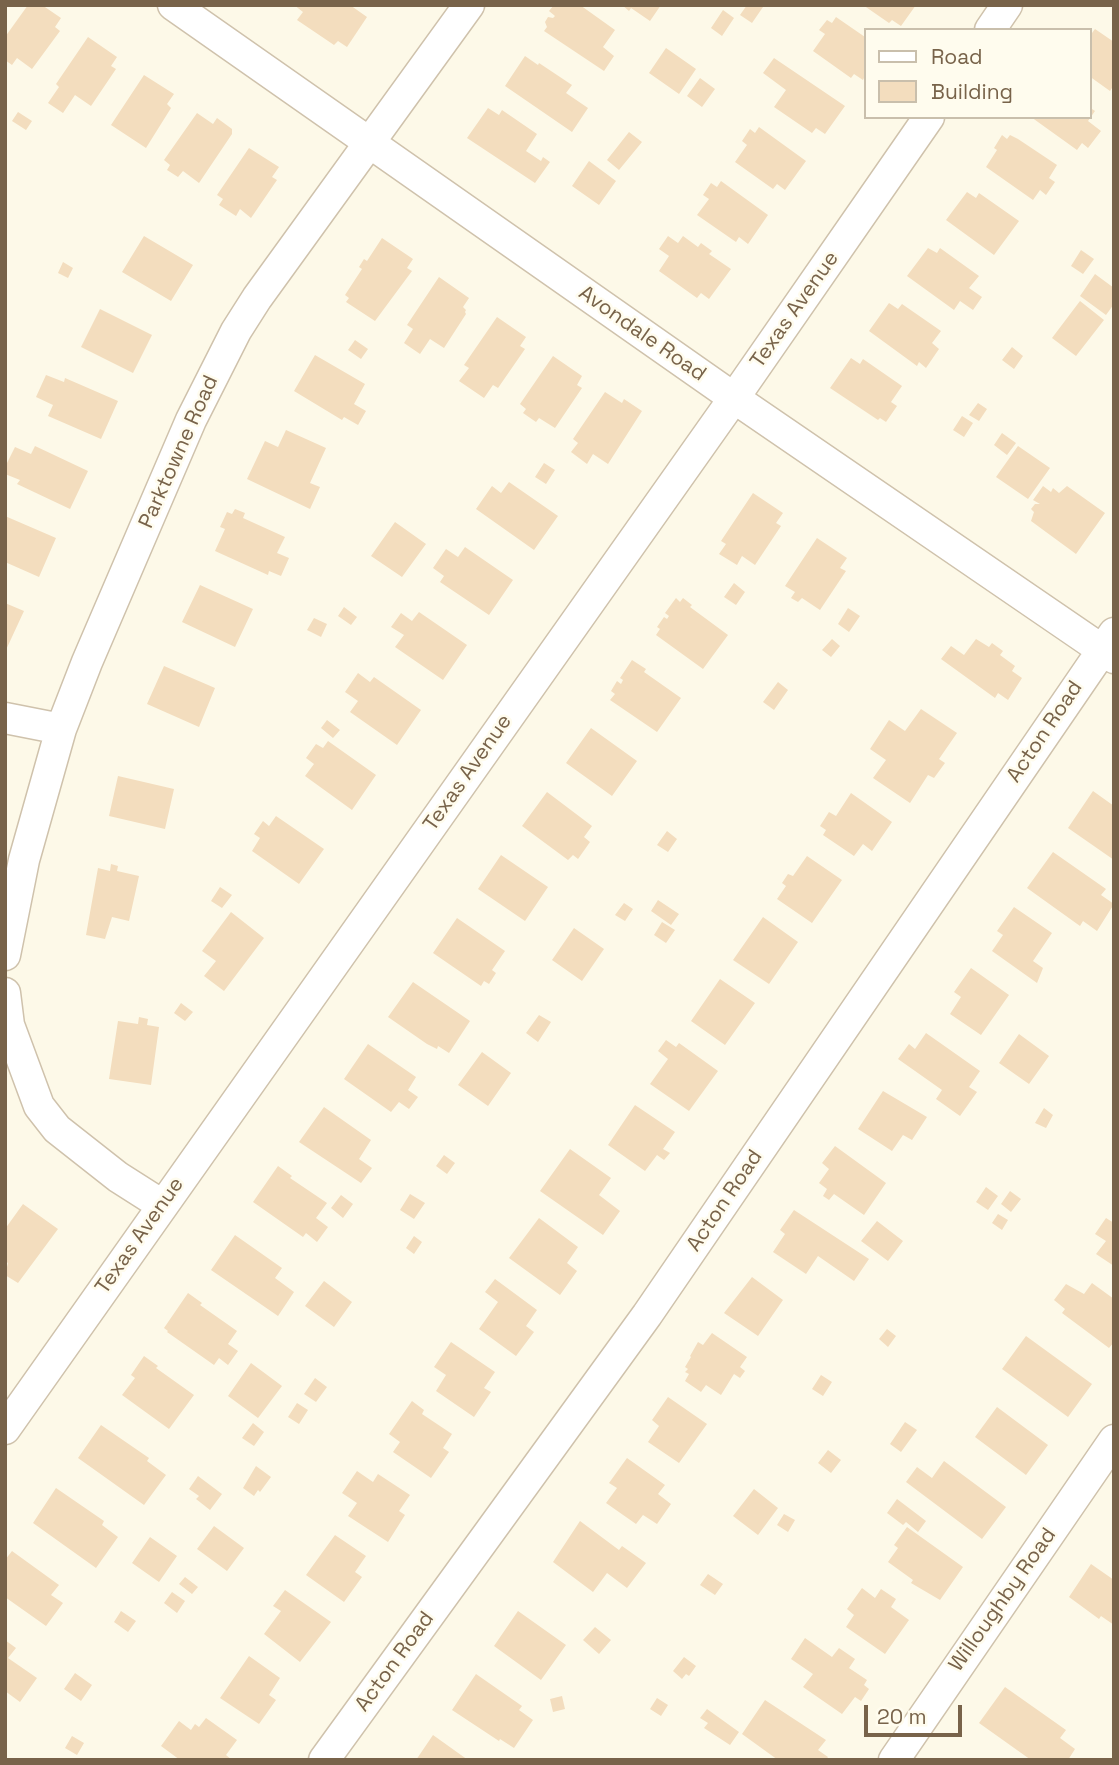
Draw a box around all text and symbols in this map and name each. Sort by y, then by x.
legend [864,28,1091,119]
text: Road [931,43,983,70]
text: Building [931,78,1013,105]
street label: Texas Avenue [745,247,845,373]
street label: Avondale Road [573,281,711,387]
street label: Parktowne Road [134,372,224,532]
street label: Acton Road [1002,676,1088,788]
street label: Texas Avenue [418,710,518,836]
street label: Acton Road [682,1145,768,1257]
street label: Texas Avenue [90,1173,190,1299]
street label: Willoughby Road [944,1523,1062,1677]
street label: Acton Road [350,1607,440,1717]
scale bar [867,1692,965,1736]
text: 20 m [877,1703,927,1730]

